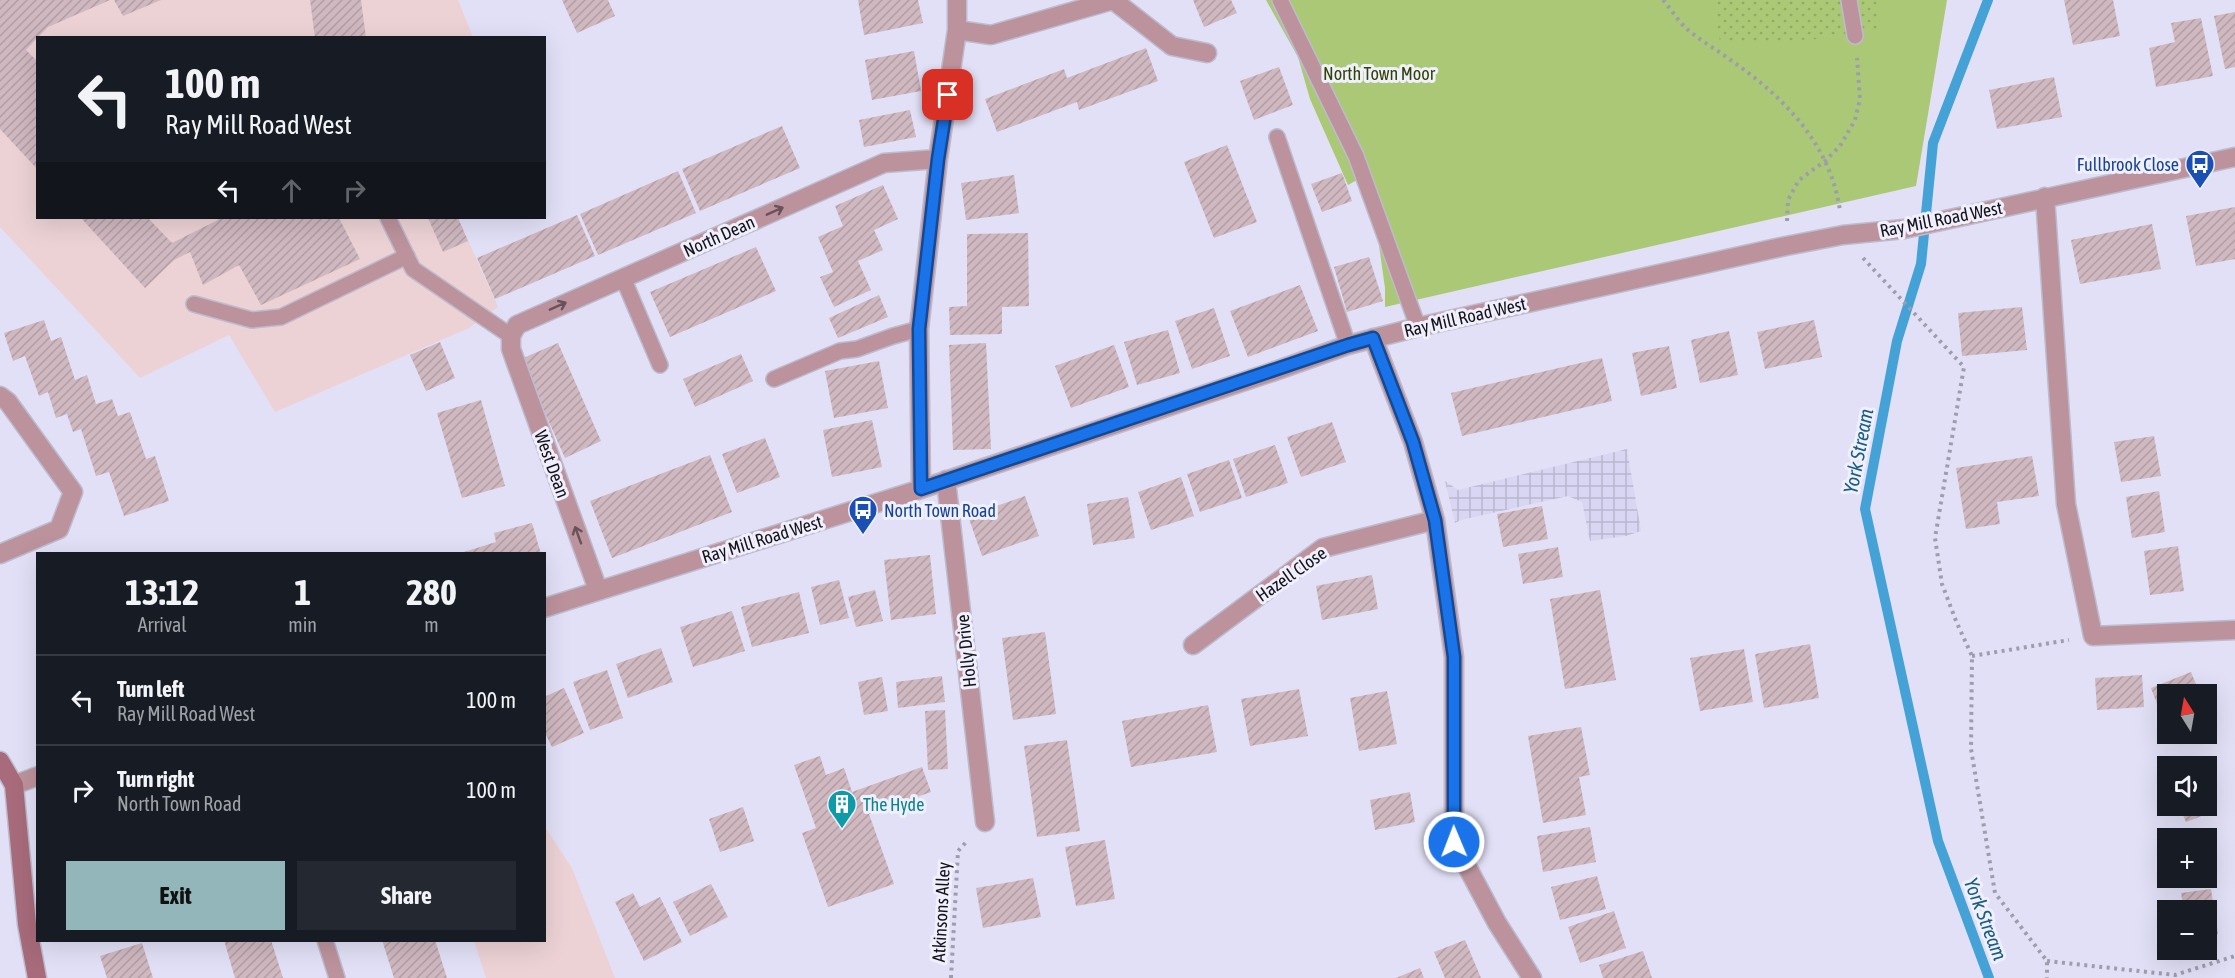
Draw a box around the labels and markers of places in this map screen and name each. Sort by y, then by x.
pin [922,69,973,120]
bus stop icon: Fullbrook Close [2184,148,2216,190]
place label: Fullbrook Close [2077,154,2179,175]
bus stop icon: North Town Road [847,494,879,536]
place label: North Town Road [884,500,996,521]
building icon: The Hyde [826,788,858,830]
place label: The Hyde [863,794,924,815]

